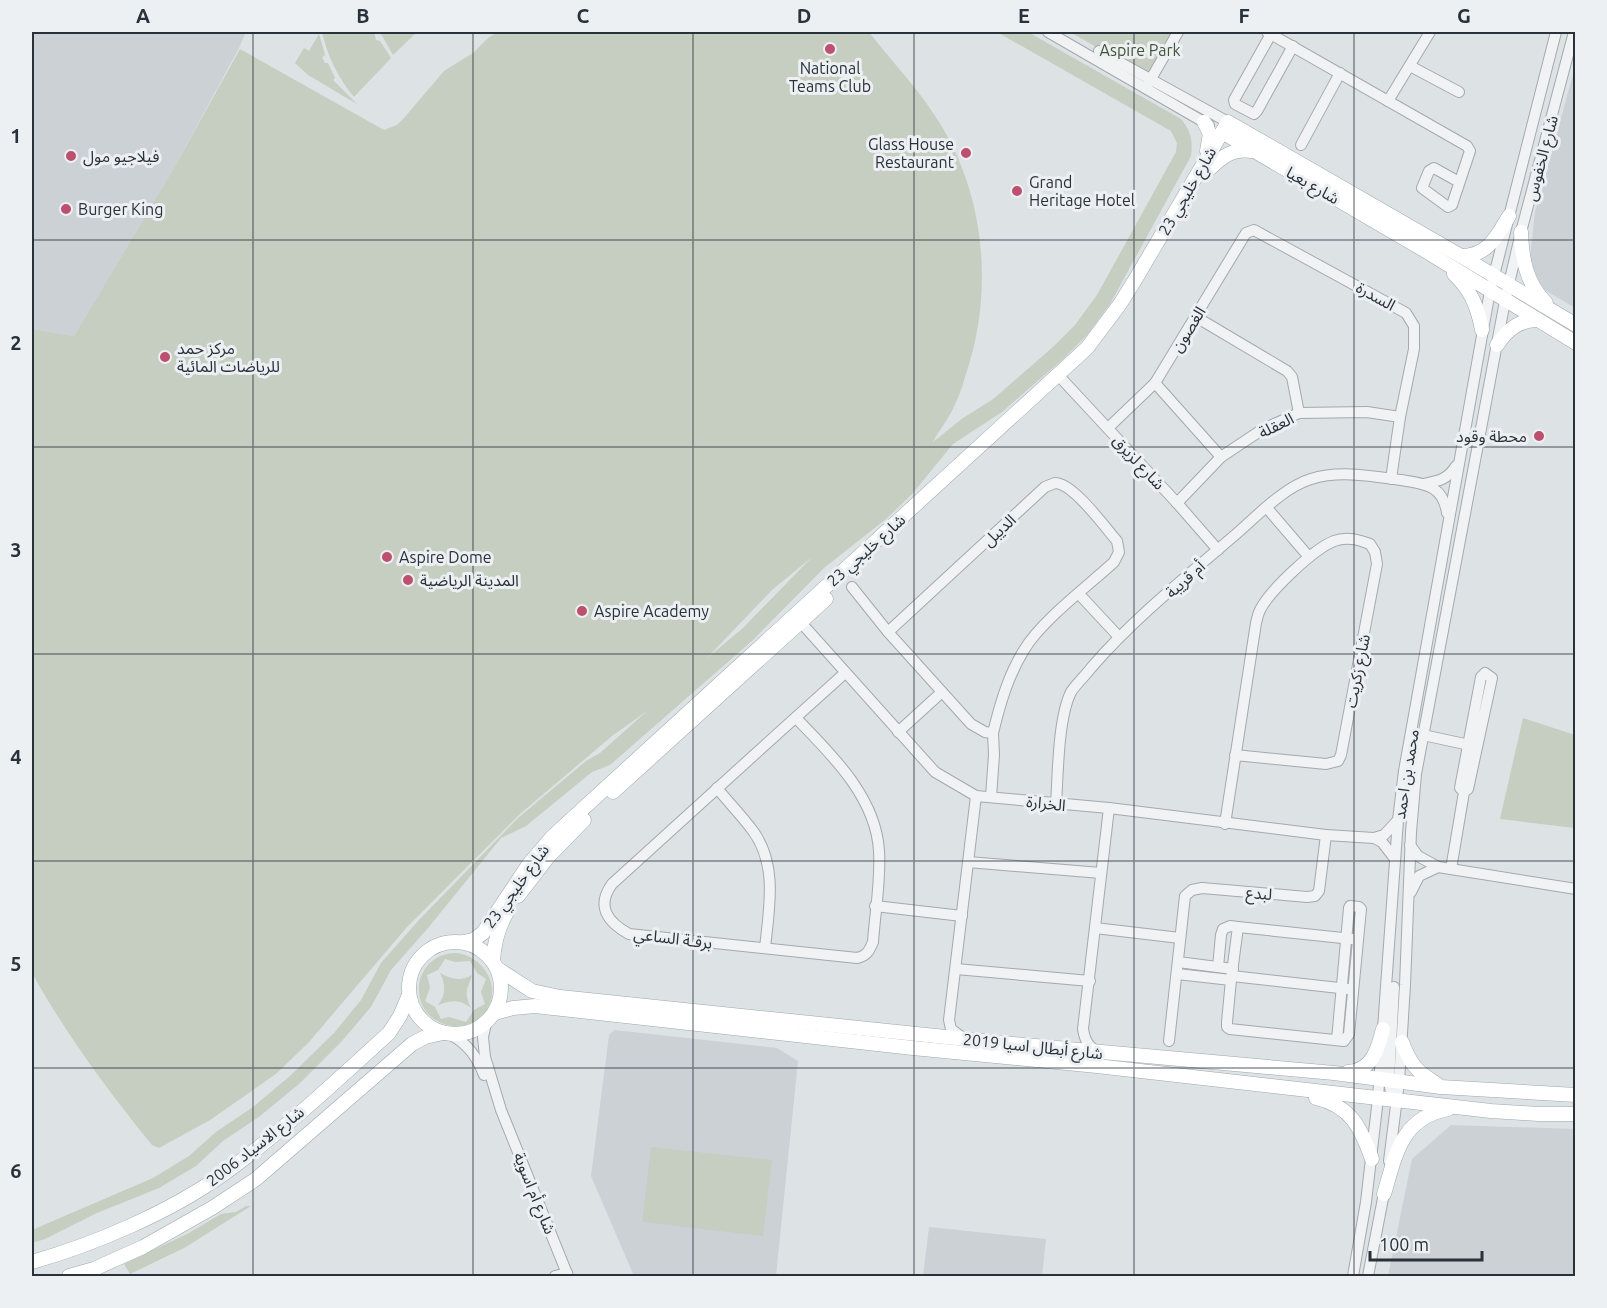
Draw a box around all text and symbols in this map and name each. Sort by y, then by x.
text: A [136,4,150,27]
text: B [356,4,370,27]
text: C [577,4,590,27]
text: D [797,4,811,27]
text: E [1018,4,1030,27]
text: F [1238,4,1250,27]
text: G [1457,4,1471,27]
park label: Aspire Park [1099,41,1181,59]
marker: National Teams Club [823,42,837,56]
place label: National Teams Club [789,59,871,95]
street label: شارع الخفوس [1521,113,1565,204]
text: 1 [10,124,22,147]
place label: Glass House Restaurant [868,135,955,171]
street label: شارع خليجي 23 [1155,144,1223,240]
marker: Glass House Restaurant [959,146,973,160]
place label: فيلاجيو مول [83,147,159,167]
marker: فيلاجيو مول [64,149,78,163]
street label: شارع بعيا [1281,163,1343,211]
place label: Grand Heritage Hotel [1029,173,1135,209]
marker: Grand Heritage Hotel [1010,184,1024,198]
place label: Burger King [78,200,163,218]
marker: Burger King [59,202,73,216]
street label: السدرة [1353,278,1399,315]
street label: الغصون [1167,303,1210,356]
text: 2 [10,331,22,354]
place label: مركز حمد للرياضات المائية [177,339,280,376]
marker: مركز حمد للرياضات المائية [158,350,172,364]
street label: العقلة [1256,409,1296,441]
place label: محطة وقود [1456,427,1527,446]
marker: محطة وقود [1532,429,1546,443]
street label: شارع لزيرق [1106,431,1169,496]
street label: شارع خليجي 23 [823,510,911,593]
street label: الديبل [979,510,1020,550]
text: 3 [10,538,22,561]
place label: Aspire Dome [399,548,492,566]
marker: Aspire Dome [380,550,394,564]
street label: أم قريبة [1162,557,1211,604]
place label: المدينة الرياضية [420,571,519,590]
marker: المدينة الرياضية [401,573,415,587]
place label: Aspire Academy [594,602,709,620]
marker: Aspire Academy [575,604,589,618]
street label: شارع زكريت [1341,633,1377,710]
street label: محمد بن احمد [1390,728,1423,820]
text: 4 [10,745,22,768]
street label: الخرارة [1025,792,1067,815]
street label: شارع خليجي 23 [480,841,556,934]
street label: لبدع [1245,883,1273,907]
street label: برقـة الساعي [632,924,713,955]
text: 5 [10,952,22,975]
street label: شارع أبطال اسيا 2019 [962,1030,1104,1066]
street label: شارع الاسياد 2006 [203,1102,310,1193]
street label: شارع أم اسوية [507,1150,560,1238]
text: 6 [10,1159,22,1182]
scale bar [1370,1224,1482,1262]
text: 100 m [1379,1234,1429,1254]

